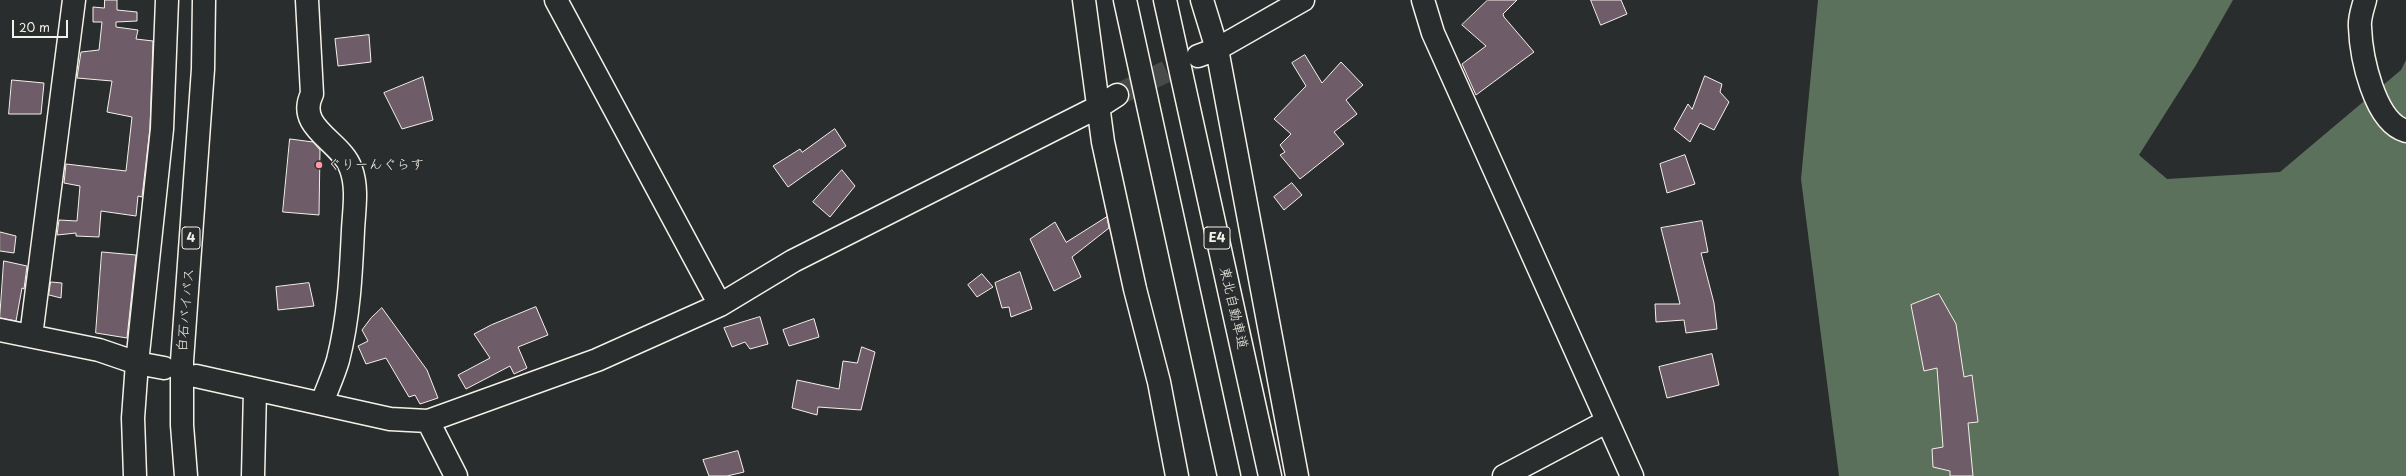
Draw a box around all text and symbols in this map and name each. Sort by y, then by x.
scale bar [14,12,70,38]
text: 20 m [19,18,50,36]
place label: ぐりーんぐらす [327,157,424,173]
marker: ぐりーんぐらす [314,160,324,170]
road number: 4 [182,227,200,249]
road number: E4 [1204,227,1230,249]
street label: 東北自動車道 [1215,265,1251,351]
street label: 白石バイパス [174,267,198,353]

